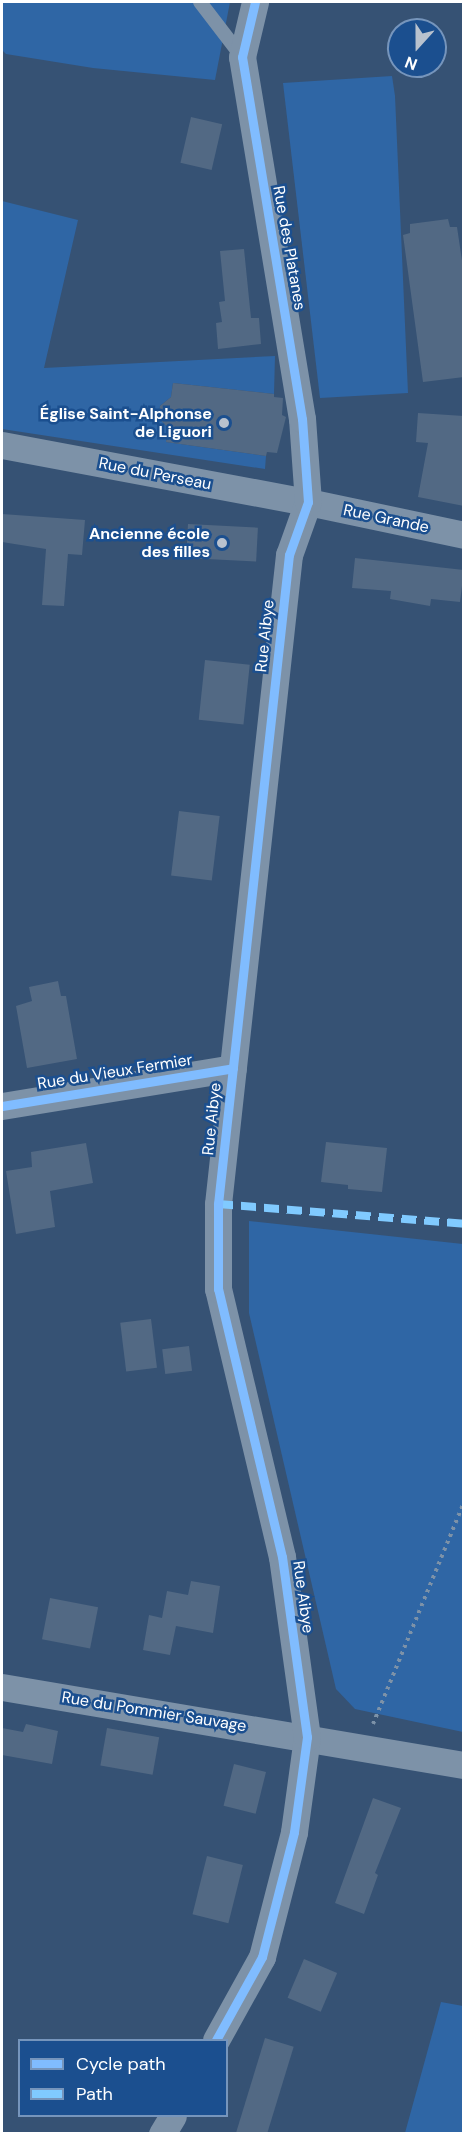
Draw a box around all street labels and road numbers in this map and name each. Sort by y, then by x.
street label: Rue des Platanes [269,184,309,312]
street label: Rue du Perseau [97,454,213,494]
street label: Rue Grande [341,501,431,537]
street label: Rue Aibye [252,599,278,673]
street label: Rue du Vieux Fermier [36,1050,194,1094]
street label: Rue Aibye [199,1082,225,1156]
street label: Rue Aibye [288,1559,318,1635]
street label: Rue du Pommier Sauvage [60,1688,248,1736]

